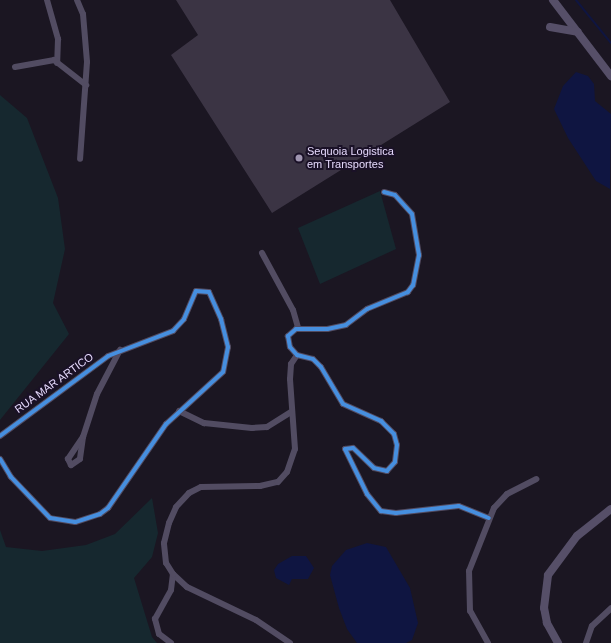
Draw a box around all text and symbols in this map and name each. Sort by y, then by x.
place label: Sequoia Logistica em Transportes [307,145,394,171]
marker: Sequoia Logistica em Transportes [294,153,304,163]
street label: RUA MAR ARTICO [12,350,96,416]

